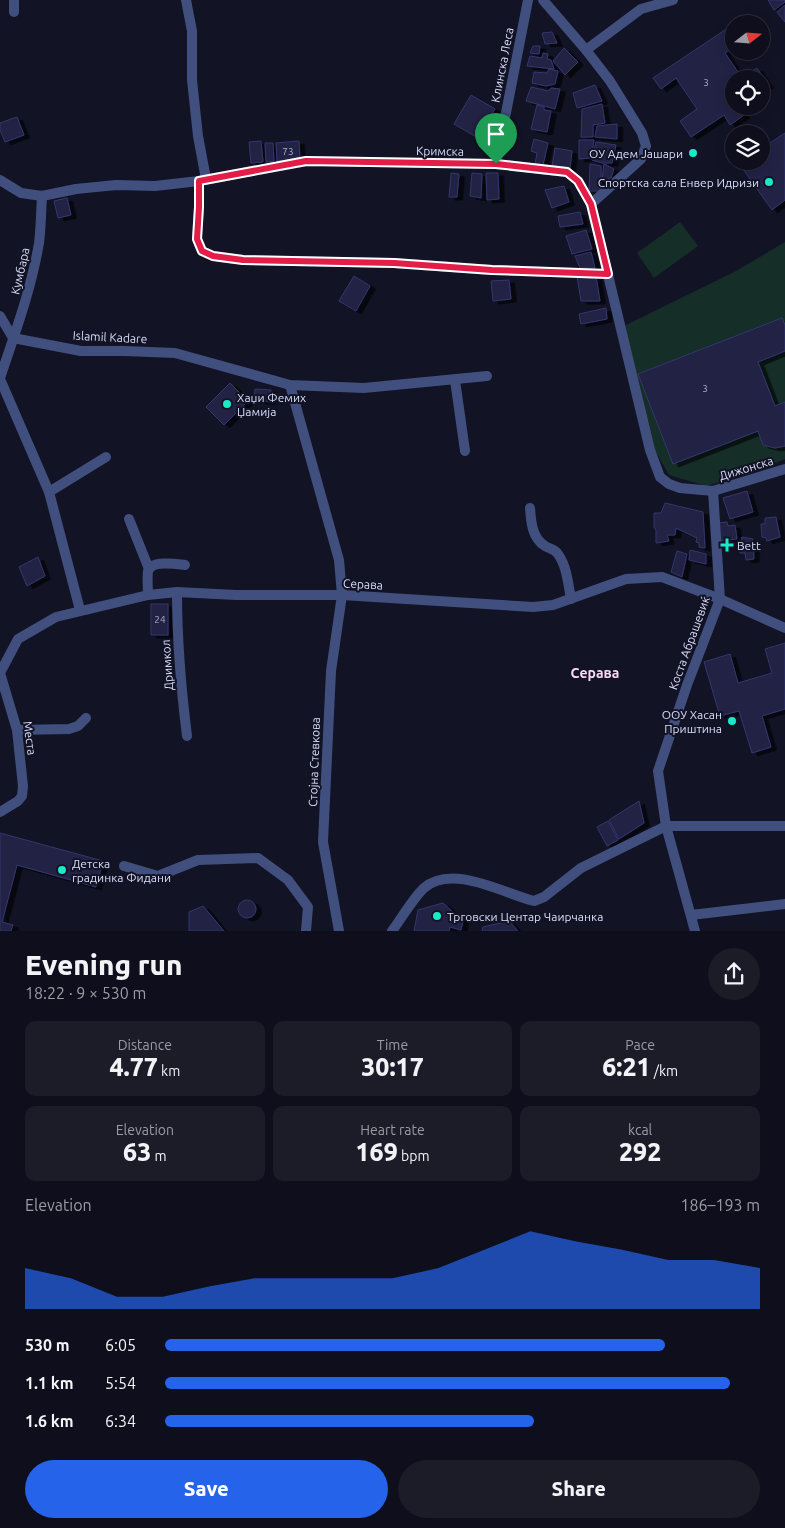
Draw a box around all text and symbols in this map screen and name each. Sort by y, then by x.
north arrow [725,15,770,60]
map controls [725,15,770,170]
street label: Клинска Леса [488,26,516,104]
button: locate [725,70,770,115]
house number: 3 [703,77,709,88]
pin [475,113,517,164]
icon: arrive [482,120,510,148]
button: layers [725,125,770,170]
street label: Кримска [416,144,464,158]
house number: 73 [282,146,294,157]
place label: ОУ Адем Јашари [589,147,683,160]
marker: ОУ Адем Јашари [687,147,699,159]
place label: Спортска сала Енвер Идризи [598,176,759,189]
marker: Спортска сала Енвер Идризи [763,176,775,188]
street label: Кумбара [8,246,32,296]
street label: Islamil Kadare [72,329,148,345]
house number: 3 [702,383,708,394]
place label: Хаџи Фемих Џамија [237,391,306,418]
marker: Хаџи Фемих Џамија [221,398,233,410]
street label: Дижонска [717,454,775,482]
marker: Bett [721,539,733,551]
place label: Bett [737,539,761,552]
street label: Серава [343,576,383,592]
street label: Коста Абрашевиќ [666,595,712,691]
house number: 24 [154,614,166,625]
street label: Дримкол [159,639,175,691]
district label: Серава [571,665,619,681]
place label: ООУ Хасан Приштина [662,708,722,735]
marker: ООУ Хасан Приштина [726,715,738,727]
street label: Стојна Стевкова [306,717,322,807]
street label: Места [21,720,39,756]
place label: Детска градинка Фидани [72,857,171,884]
marker: Детска градинка Фидани [56,864,68,876]
marker: Трговски Центар Чаирчанка [431,910,443,922]
place label: Трговски Центар Чаирчанка [447,910,603,923]
button: share [708,948,760,1000]
text: Evening run [25,949,183,980]
text: 18:22 · 9 × 530 m [25,984,146,1002]
text: Distance [118,1037,172,1053]
text: Time [377,1037,408,1053]
text: Pace [625,1037,655,1053]
text: 4.77 [109,1053,158,1081]
text: 30:17 [361,1053,424,1081]
text: 6:21 [602,1053,651,1081]
text: km [158,1063,180,1079]
text: /km [651,1063,678,1079]
text: Elevation [116,1122,174,1138]
text: Heart rate [360,1122,425,1138]
text: kcal [628,1122,652,1138]
text: 63 [123,1138,151,1166]
text: 169 [356,1138,398,1166]
text: 292 [619,1138,661,1166]
text: m [151,1148,167,1164]
text: bpm [398,1148,429,1164]
text: Elevation [25,1196,92,1214]
text: 186–193 m [680,1196,760,1214]
text: 530 m [25,1336,70,1354]
text: 6:05 [105,1336,136,1354]
text: 1.1 km [25,1374,74,1392]
text: 5:54 [105,1374,136,1392]
text: 1.6 km [25,1412,74,1430]
text: 6:34 [105,1412,136,1430]
button: Save [25,1460,388,1518]
button: Share [398,1460,760,1518]

